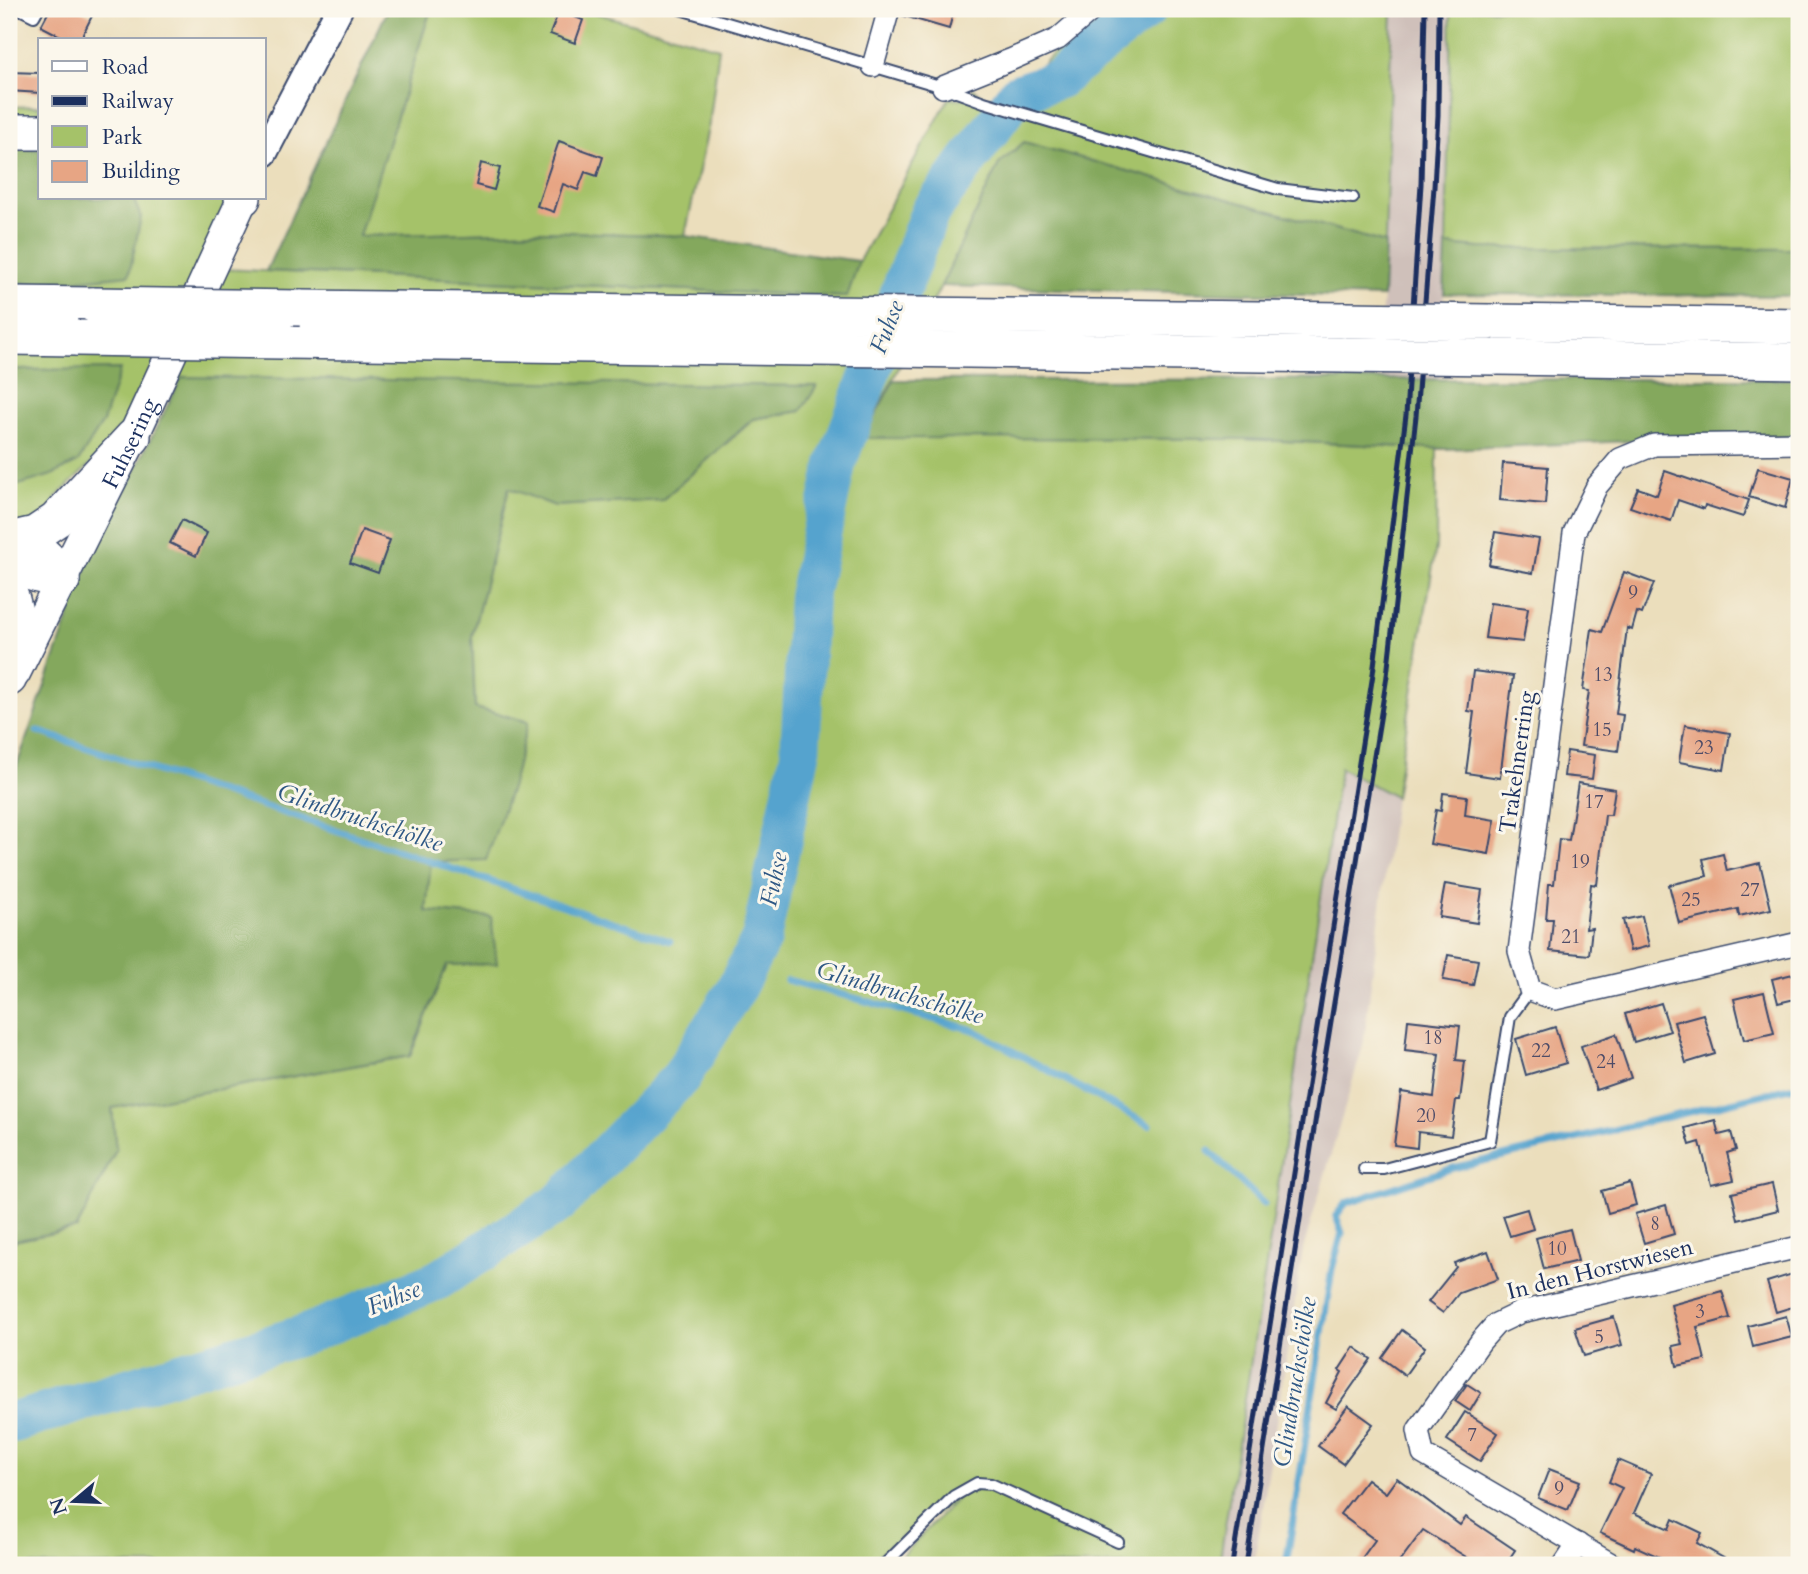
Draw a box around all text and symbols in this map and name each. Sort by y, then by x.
legend [38,38,266,200]
text: Road [102,53,148,82]
text: Railway [102,87,174,116]
text: Park [102,123,143,152]
text: Building [102,157,180,186]
water label: Fuhse [862,295,912,358]
street label: Fuhsering [94,392,165,494]
house number: 9 [1628,580,1638,606]
house number: 13 [1593,662,1613,688]
street label: Trakehnerring [1492,689,1542,835]
house number: 15 [1592,717,1612,743]
house number: 23 [1694,735,1714,761]
water label: Glindbruchschölke [273,776,448,860]
house number: 17 [1584,789,1604,815]
water label: Fuhse [752,848,796,909]
house number: 19 [1570,849,1590,875]
house number: 27 [1740,877,1760,903]
house number: 25 [1681,887,1701,913]
house number: 21 [1561,924,1581,950]
water label: Glindbruchschölke [813,953,988,1033]
house number: 18 [1423,1025,1443,1051]
house number: 22 [1531,1038,1551,1064]
house number: 24 [1596,1049,1616,1075]
house number: 20 [1416,1103,1436,1129]
house number: 8 [1650,1211,1660,1237]
street label: In den Horstwiesen [1504,1231,1696,1307]
house number: 10 [1547,1236,1567,1262]
water label: Fuhse [363,1272,426,1323]
water label: Glindbruchschölke [1265,1294,1325,1469]
house number: 3 [1695,1299,1705,1325]
house number: 5 [1594,1324,1604,1350]
house number: 7 [1467,1422,1477,1448]
north arrow [38,1466,108,1536]
house number: 9 [1554,1476,1564,1502]
text: N [44,1494,74,1518]

